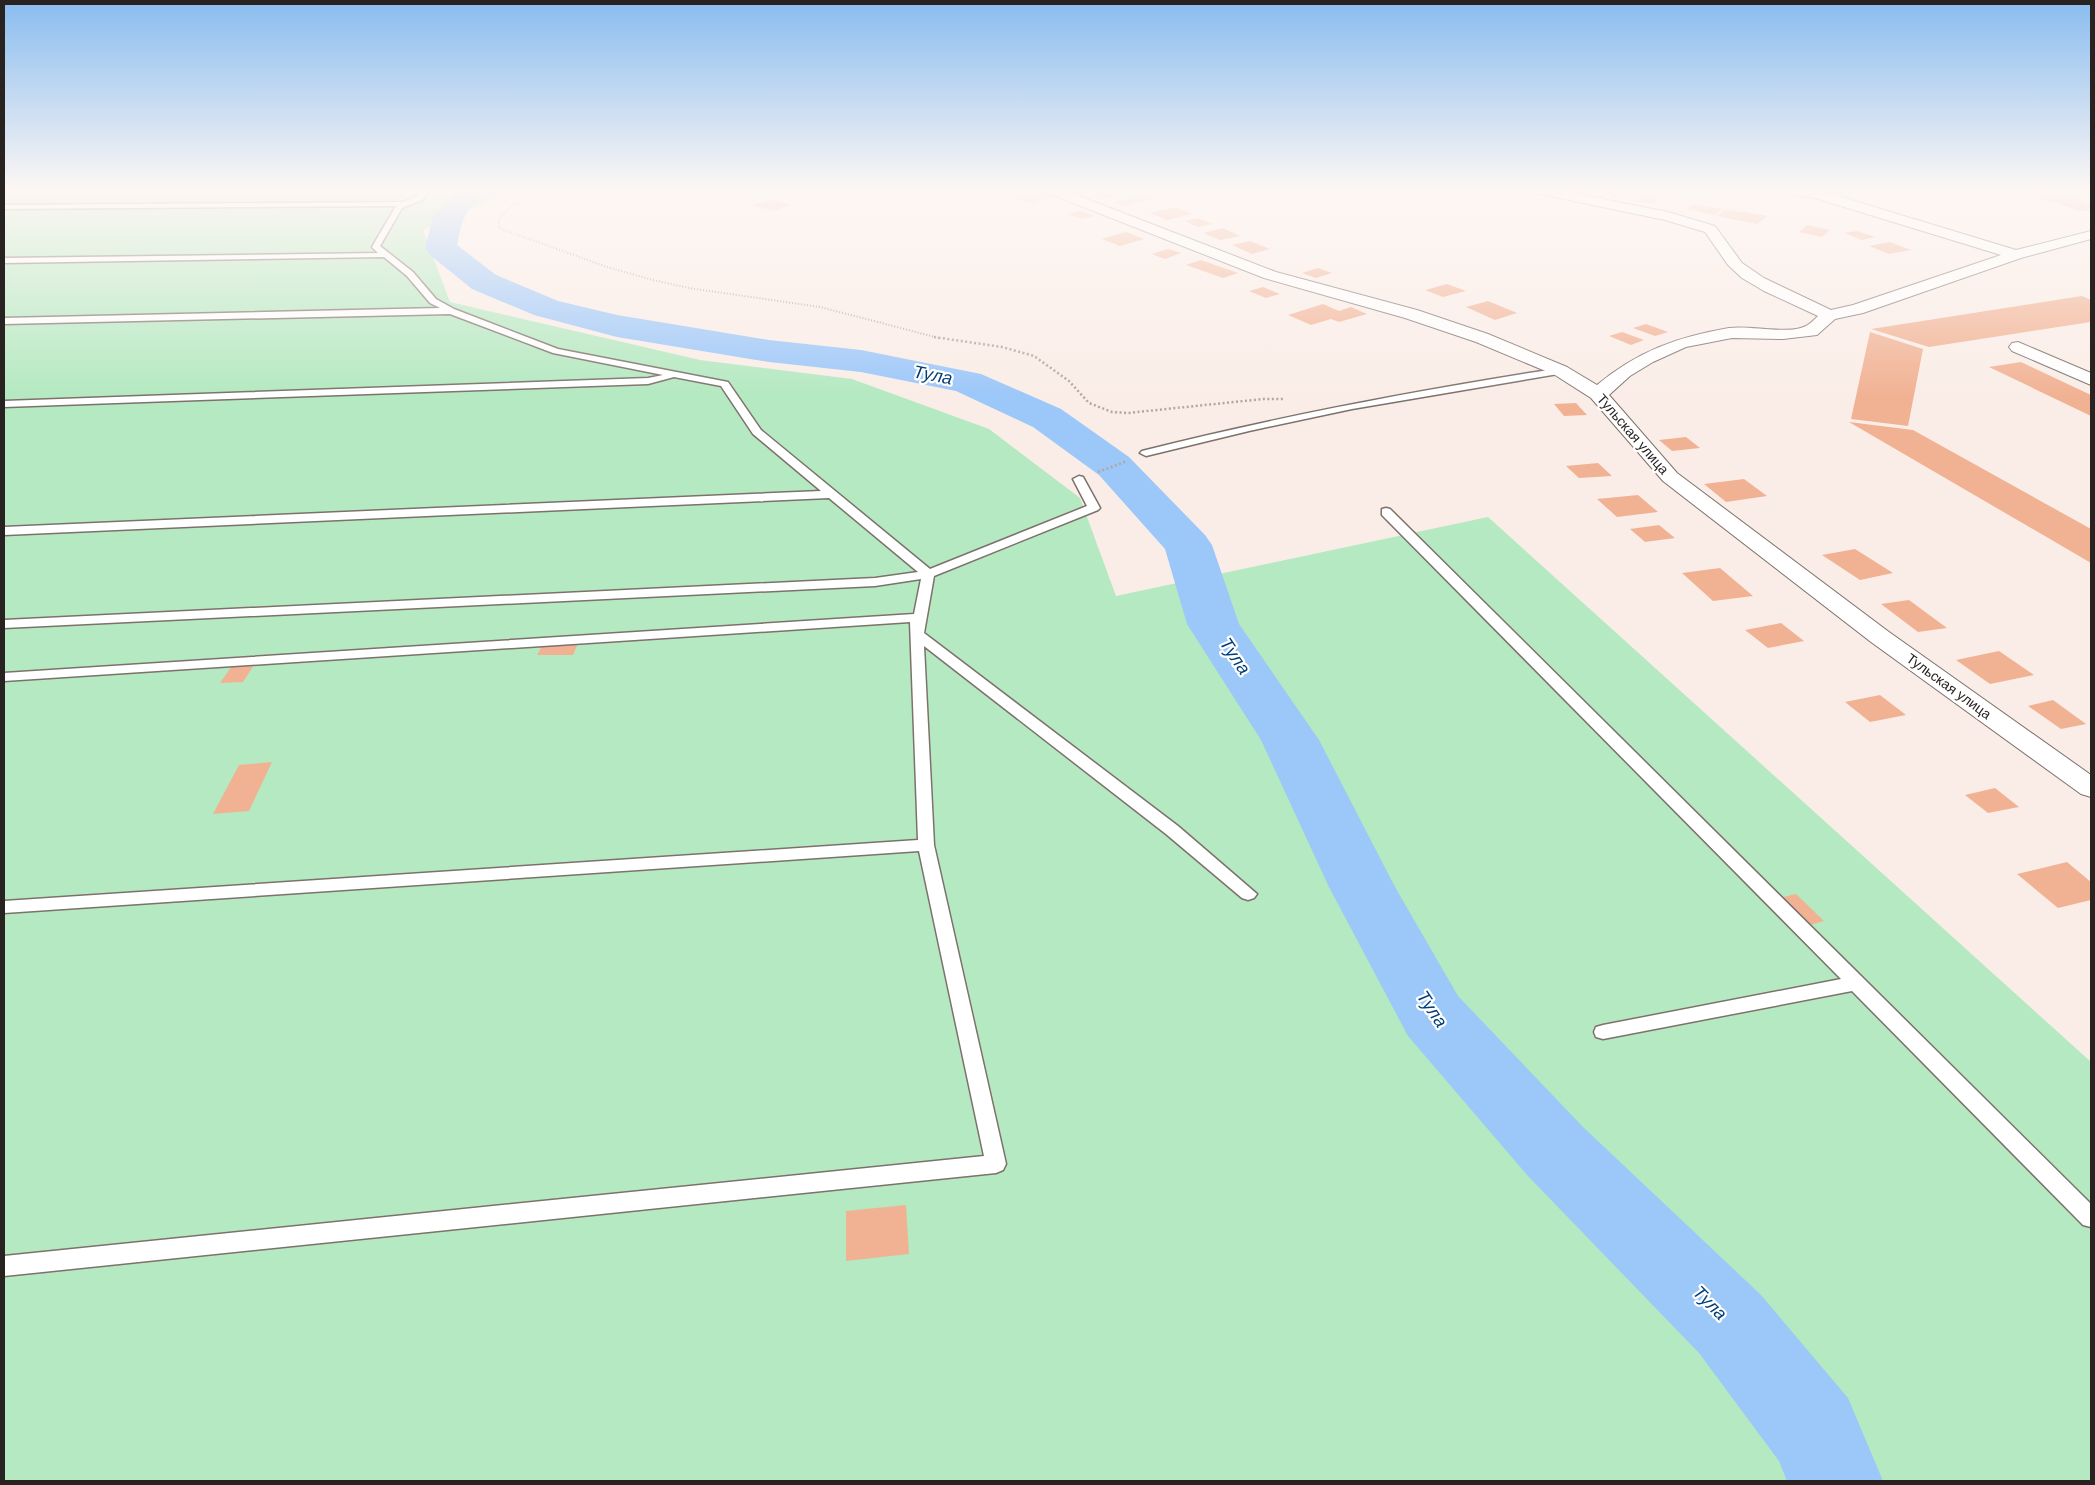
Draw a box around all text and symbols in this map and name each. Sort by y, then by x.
water label: Тула [911,359,955,391]
street label: Тульская улица [1593,390,1673,478]
water label: Тула [1214,633,1256,679]
street label: Тульская улица [1903,649,1995,723]
water label: Тула [1411,986,1453,1032]
water label: Тула [1688,1281,1732,1325]

